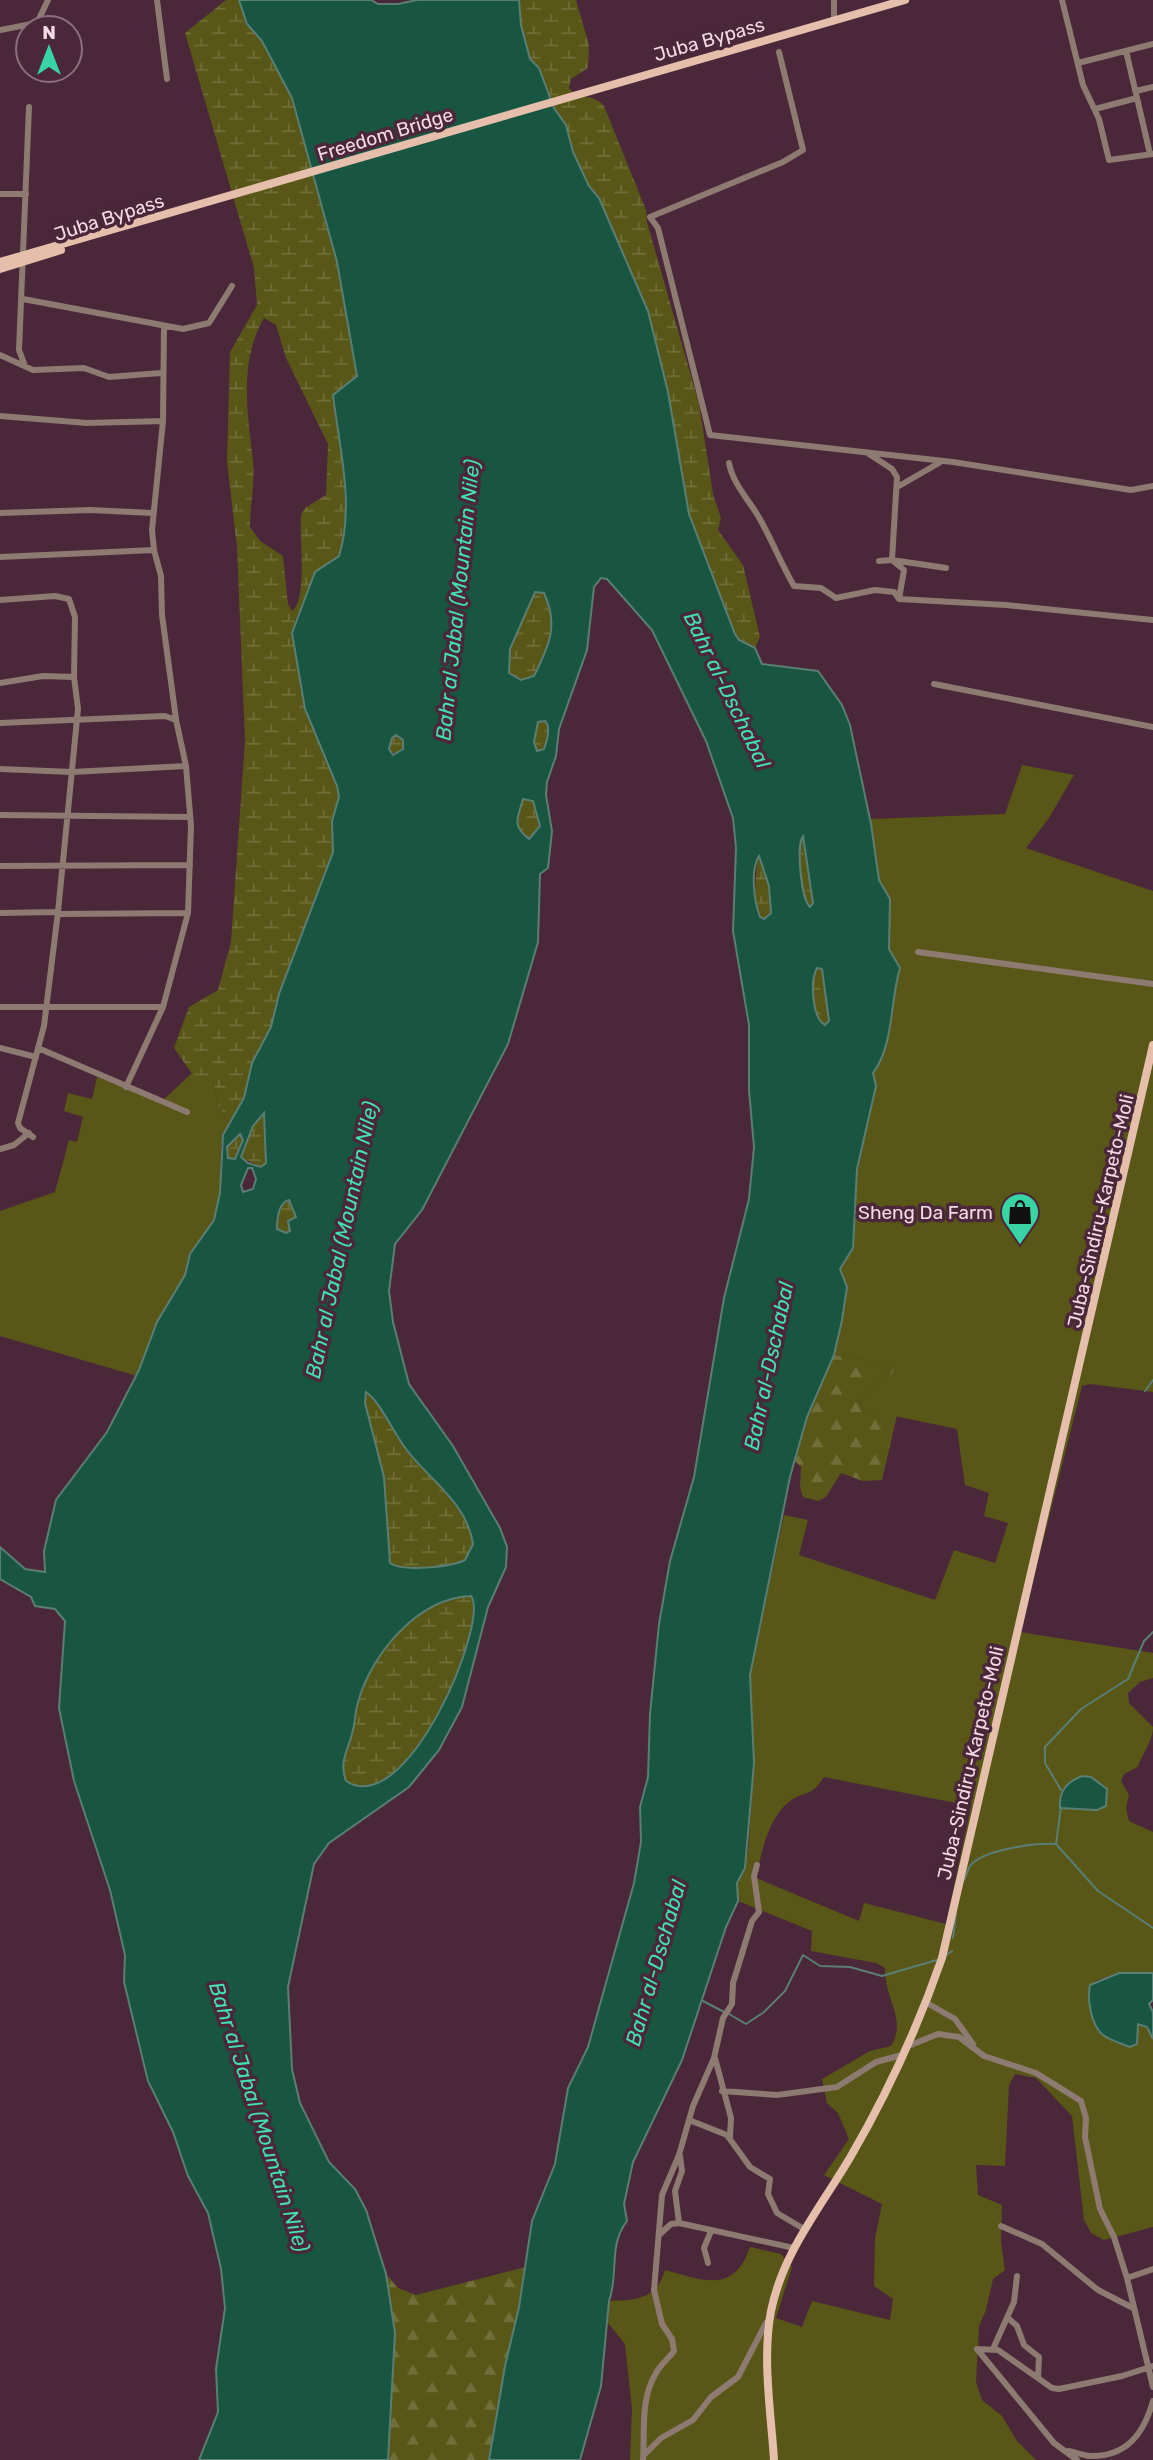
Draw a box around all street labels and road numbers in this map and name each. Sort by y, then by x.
street label: Juba Bypass [651,13,767,66]
street label: Freedom Bridge [315,103,456,166]
street label: Juba Bypass [51,189,167,246]
street label: Juba-Sindiru-Karpeto-Moli [1062,1092,1139,1330]
street label: Juba-Sindiru-Karpeto-Moli [932,1644,1009,1882]

